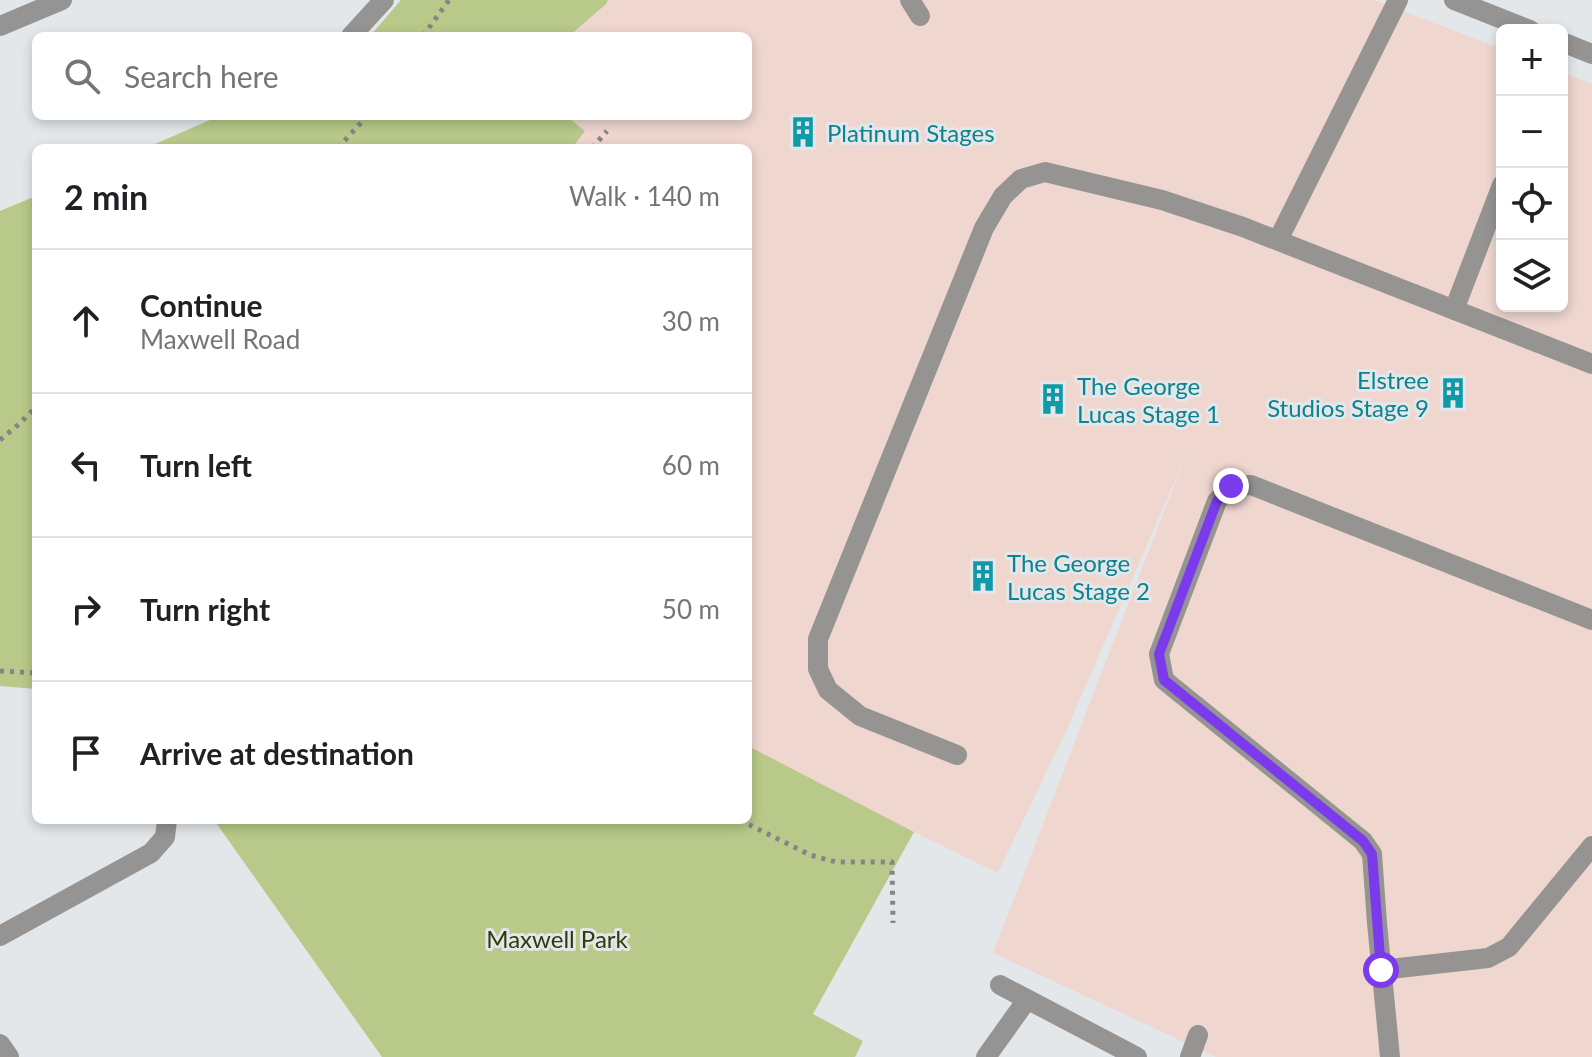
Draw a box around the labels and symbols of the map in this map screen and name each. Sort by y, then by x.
building icon: Platinum Stages [786,115,820,149]
place label: Platinum Stages [827,118,995,147]
place label: Elstree Studios Stage 9 [1267,365,1429,422]
place label: The George Lucas Stage 1 [1077,371,1220,428]
building icon: Elstree Studios Stage 9 [1436,376,1470,410]
building icon: The George Lucas Stage 1 [1036,382,1070,416]
route end [1213,468,1249,504]
place label: The George Lucas Stage 2 [1007,548,1150,605]
building icon: The George Lucas Stage 2 [966,559,1000,593]
park label: Maxwell Park [486,924,629,953]
route start [1363,952,1399,988]

